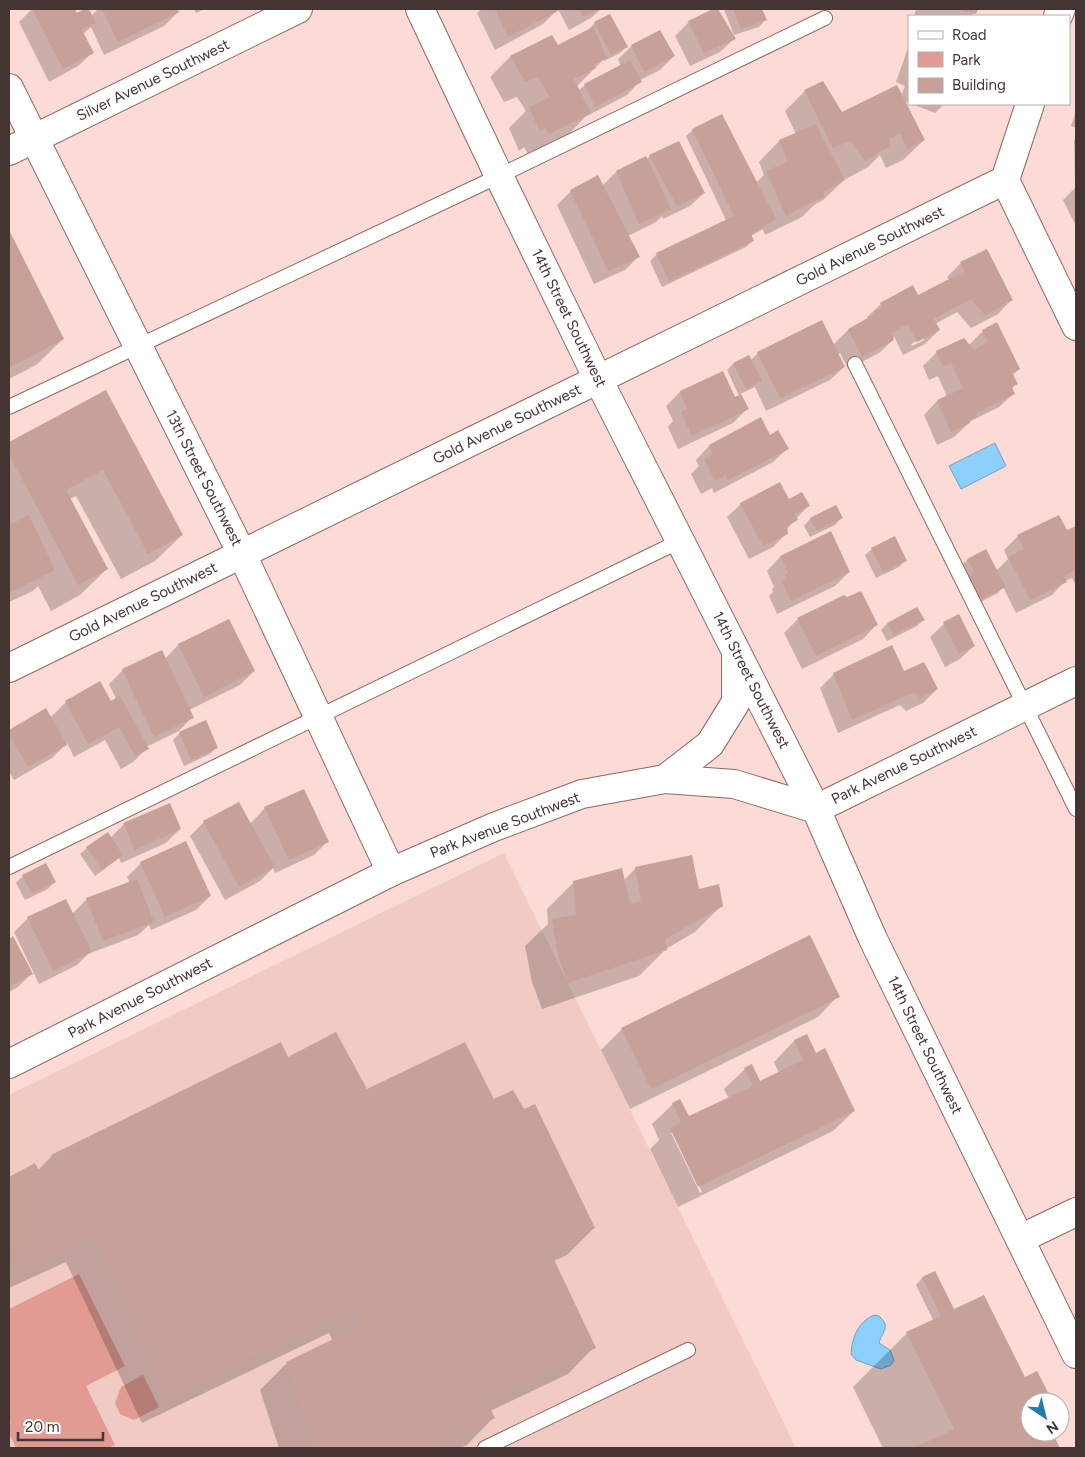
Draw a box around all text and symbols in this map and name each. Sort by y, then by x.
legend [908,15,1070,105]
text: Road [952,26,987,44]
street label: Silver Avenue Southwest [74,35,233,125]
text: Park [952,51,981,69]
text: Building [952,76,1006,94]
street label: Gold Avenue Southwest [793,202,947,290]
street label: 14th Street Southwest [528,246,610,390]
street label: Gold Avenue Southwest [430,380,584,468]
street label: 13th Street Southwest [162,407,246,549]
street label: Gold Avenue Southwest [66,558,220,646]
street label: 14th Street Southwest [709,608,794,752]
street label: Park Avenue Southwest [828,722,980,808]
street label: Park Avenue Southwest [427,788,583,862]
street label: Park Avenue Southwest [65,954,215,1042]
street label: 14th Street Southwest [884,973,966,1117]
north arrow [1020,1392,1070,1442]
scale bar [18,1410,102,1442]
text: N [1043,1417,1061,1437]
text: 20 m [25,1418,59,1436]

